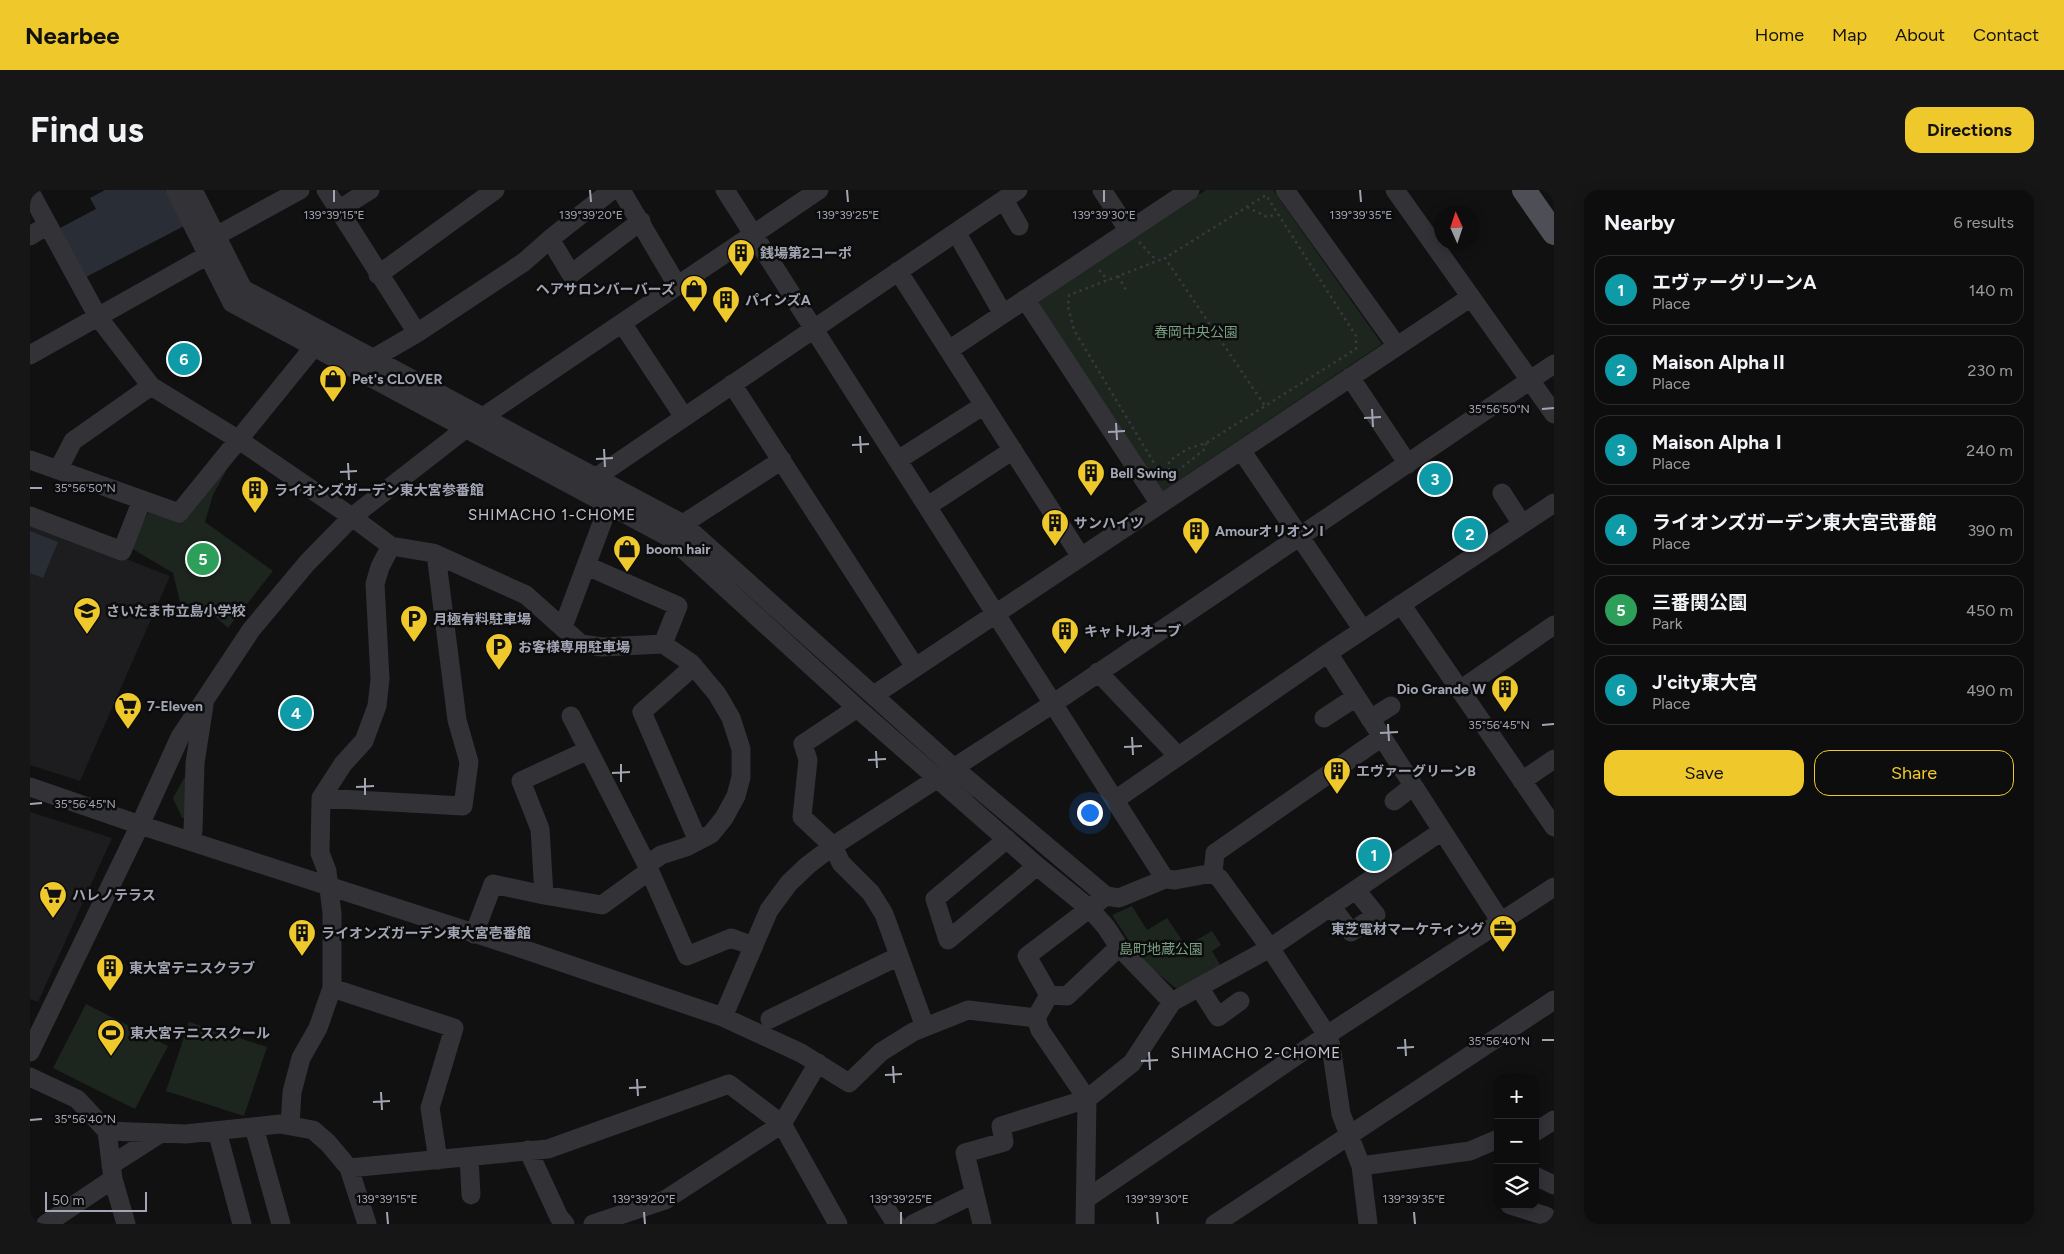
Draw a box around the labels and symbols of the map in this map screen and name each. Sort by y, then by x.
north arrow [1434,205,1479,250]
text: 139°39'15"E [303,208,365,222]
text: 139°39'20"E [559,208,623,222]
text: 139°39'25"E [817,208,879,222]
text: 139°39'30"E [1072,208,1136,222]
text: 139°39'35"E [1330,208,1392,222]
building icon: 銭場第2コーポ [726,238,756,277]
place label: 銭場第2コーポ [760,245,852,262]
shop icon: ヘアサロンバーバーズ [679,274,709,313]
place label: ヘアサロンバーバーズ [536,281,675,298]
building icon: パインズA [711,285,741,324]
place label: パインズA [745,292,811,309]
park label: 春岡中央公園 [1154,324,1238,341]
pin: 6 [168,340,200,378]
shop icon: Pet's CLOVER [318,364,348,403]
place label: Pet's CLOVER [352,371,443,388]
text: 35°56'50"N [1468,402,1530,416]
building icon: Bell Swing [1076,458,1106,497]
pin: 3 [1419,460,1451,498]
place label: Bell Swing [1110,465,1177,482]
building icon: ライオンズガーデン東大宮参番館 [240,475,270,514]
text: 35°56'50"N [54,481,116,495]
place label: ライオンズガーデン東大宮参番館 [274,482,484,499]
district label: SHIMACHO 1-CHOME [468,506,636,524]
building icon: サンハイツ [1040,508,1070,547]
place label: サンハイツ [1074,515,1144,532]
pin: 2 [1454,515,1486,553]
building icon: AmourオリオンⅠ [1181,516,1211,555]
place label: AmourオリオンⅠ [1215,523,1329,540]
shop icon: boom hair [612,534,642,573]
pin: 5 [187,540,219,578]
place label: boom hair [646,541,711,558]
school or university icon: さいたま市立島小学校 [72,596,102,635]
place label: さいたま市立島小学校 [106,603,246,620]
parking icon: 月極有料駐車場 [399,604,429,643]
place label: 月極有料駐車場 [433,611,531,628]
building icon: キャトルオーブ [1050,616,1080,655]
place label: キャトルオーブ [1084,623,1181,640]
parking icon: お客様専用駐車場 [484,632,514,671]
place label: お客様専用駐車場 [518,639,630,656]
building icon: Dio Grande W [1490,674,1520,713]
place label: Dio Grande W [1397,681,1486,698]
supermarket icon: 7-Eleven [113,691,143,730]
pin: 4 [280,694,312,732]
place label: 7-Eleven [147,698,203,715]
text: 35°56'45"N [1468,718,1530,732]
building icon: エヴァーグリーンB [1322,756,1352,795]
place label: エヴァーグリーンB [1356,763,1476,780]
text: 35°56'45"N [54,797,116,811]
your location [1077,800,1103,826]
pin: 1 [1358,836,1390,874]
supermarket icon: ハレノテラス [38,880,68,919]
place label: ハレノテラス [72,887,156,904]
office icon: 東芝電材マーケティング [1488,914,1518,953]
building icon: ライオンズガーデン東大宮壱番館 [287,918,317,957]
place label: 東芝電材マーケティング [1331,921,1484,938]
place label: ライオンズガーデン東大宮壱番館 [321,925,531,942]
park label: 島町地蔵公園 [1119,941,1203,958]
building icon: 東大宮テニスクラブ [95,953,125,992]
place label: 東大宮テニスクラブ [129,960,255,977]
sports icon: 東大宮テニススクール [96,1018,126,1057]
place label: 東大宮テニススクール [130,1025,270,1042]
text: 35°56'40"N [1468,1034,1530,1048]
district label: SHIMACHO 2-CHOME [1171,1044,1341,1062]
text: 35°56'40"N [54,1112,116,1126]
scale bar [45,1189,148,1212]
text: 139°39'15"E [356,1192,418,1206]
text: 139°39'20"E [612,1192,676,1206]
text: 139°39'25"E [870,1192,932,1206]
text: 139°39'30"E [1125,1192,1189,1206]
text: 139°39'35"E [1383,1192,1445,1206]

